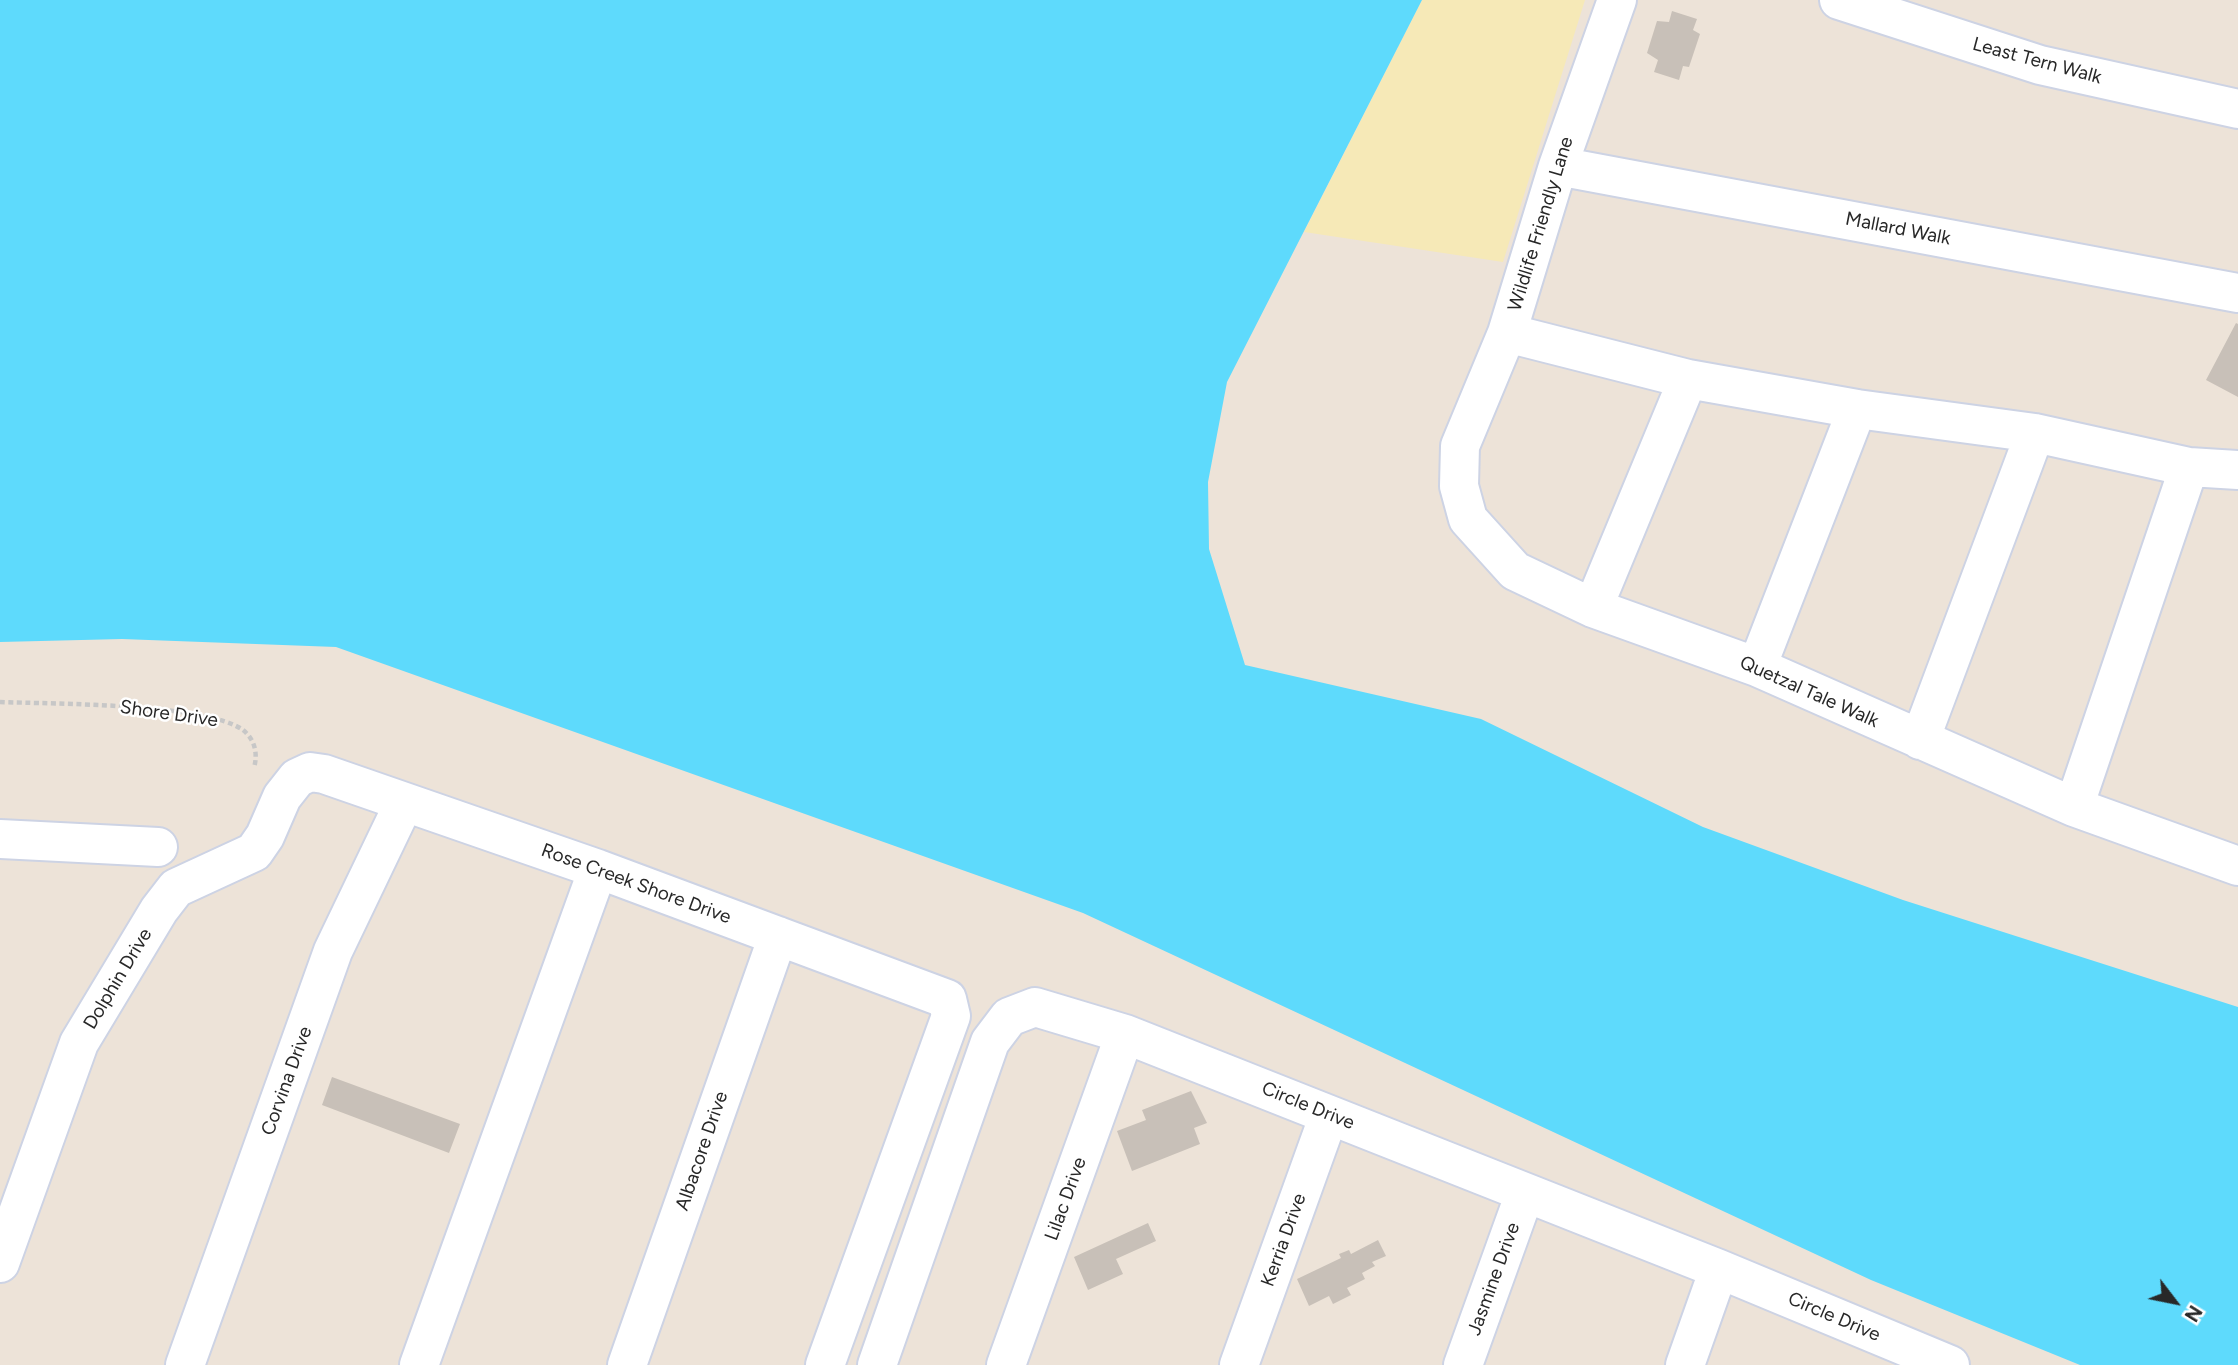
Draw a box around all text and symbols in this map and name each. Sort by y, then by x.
street label: Least Tern Walk [1970,33,2104,89]
street label: Wildlife Friendly Lane [1504,134,1578,314]
street label: Mallard Walk [1843,208,1953,250]
street label: Quetzal Tale Walk [1736,651,1882,733]
street label: Shore Drive [119,696,219,732]
street label: Rose Creek Shore Drive [538,839,734,929]
street label: Dolphin Drive [79,924,157,1034]
street label: Corvina Drive [257,1023,317,1139]
street label: Circle Drive [1258,1077,1358,1135]
street label: Albacore Drive [671,1088,733,1214]
street label: Lilac Drive [1040,1154,1092,1244]
street label: Kerria Drive [1257,1190,1311,1290]
street label: Jasmine Drive [1463,1219,1525,1339]
north arrow [2140,1267,2210,1337]
street label: Circle Drive [1784,1287,1884,1347]
text: N [2180,1301,2207,1326]

